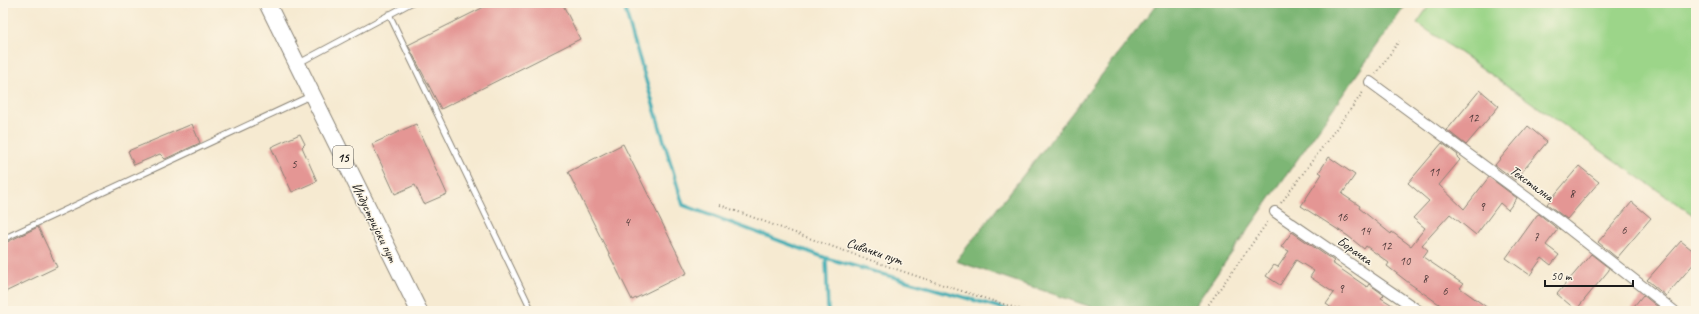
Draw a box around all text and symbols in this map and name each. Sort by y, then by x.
house number: 12 [1468,110,1480,126]
road number: 15 [333,146,353,168]
house number: 5 [291,156,297,172]
street label: Текстилна [1506,162,1558,206]
house number: 11 [1429,164,1440,180]
street label: Индустријски пут [348,180,401,266]
house number: 8 [1569,186,1576,202]
house number: 9 [1479,199,1486,215]
house number: 16 [1337,209,1348,225]
house number: 4 [624,214,631,230]
house number: 6 [1621,222,1627,238]
house number: 14 [1360,223,1372,239]
house number: 7 [1533,229,1539,245]
street label: Борачка [1334,232,1377,269]
street label: Сивачки пут [844,234,907,269]
house number: 12 [1381,238,1393,254]
house number: 10 [1400,253,1412,269]
scale bar [1545,262,1633,288]
text: 50 m [1551,268,1573,284]
house number: 8 [1422,271,1429,287]
house number: 9 [1338,281,1345,297]
house number: 6 [1442,283,1448,299]

